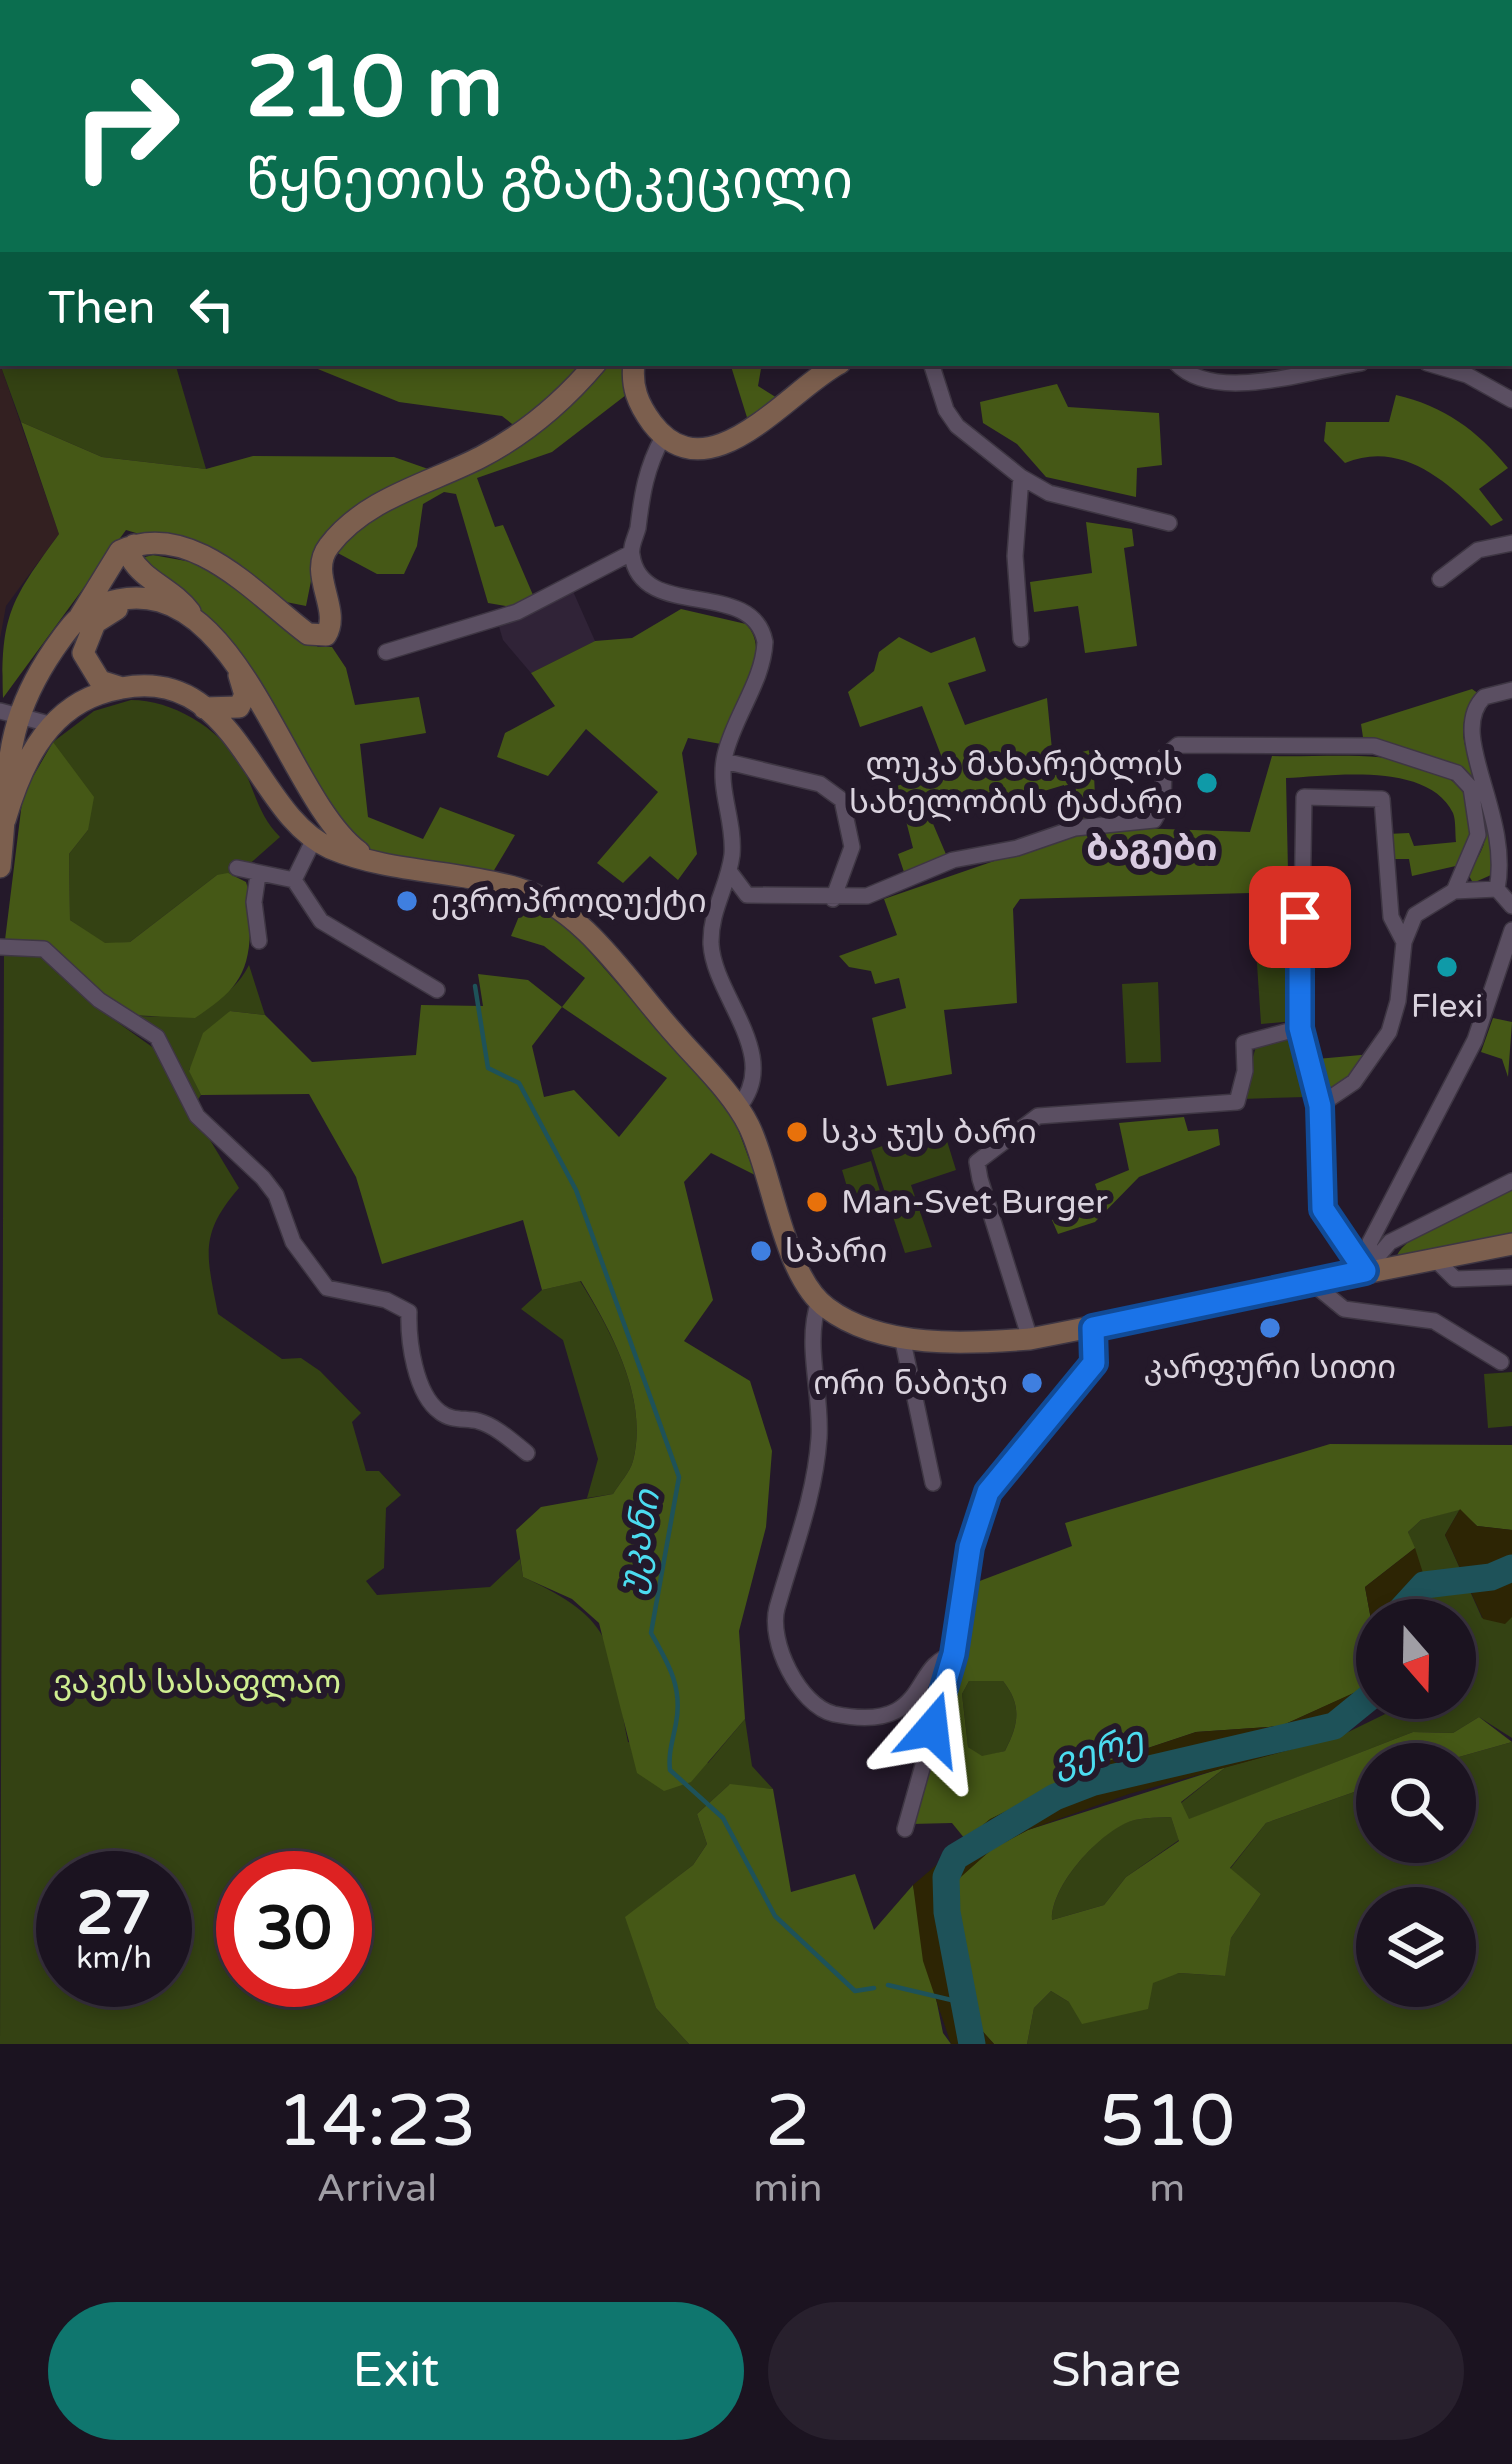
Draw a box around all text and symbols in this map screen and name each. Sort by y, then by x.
text: 210 m [246,38,503,139]
icon: right [48,48,204,204]
text: წყნეთის გზატკეცილი [246,148,853,213]
icon: left [179,276,245,342]
text: Then [48,282,155,336]
place label: ლუკა მახარებლის სახელობის ტაძარი [849,745,1183,822]
marker: ლუკა მახარებლის სახელობის ტაძარი [1194,770,1220,796]
district label: ბაგები [1086,827,1218,870]
pin [1249,866,1351,968]
place label: ევროპროდუქტი [431,882,707,921]
icon: arrive [1267,884,1333,950]
marker: ევროპროდუქტი [394,888,420,914]
marker: Flexi [1434,954,1460,980]
place label: Flexi [1411,987,1483,1026]
place label: სკა ჯუს ბარი [821,1113,1037,1152]
marker: სკა ჯუს ბარი [784,1119,810,1145]
place label: Man-Svet Burger [841,1183,1108,1222]
marker: Man-Svet Burger [804,1189,830,1215]
place label: სპარი [785,1232,888,1271]
marker: სპარი [748,1238,774,1264]
marker: კარფური სითი [1257,1315,1283,1341]
place label: კარფური სითი [1144,1348,1396,1387]
place label: ორი ნაბიჯი [813,1364,1008,1403]
marker: ორი ნაბიჯი [1019,1370,1045,1396]
water label: უკანი [609,1486,669,1597]
north arrow [1356,1599,1476,1719]
map controls [1356,1599,1476,2007]
park label: ვაკის სასაფლაო [53,1663,341,1702]
position arrow [869,1666,995,1792]
water label: ვერე [1048,1717,1149,1784]
button: search [1356,1743,1476,1863]
speed limit sign: 30 [216,1851,372,2007]
text: 27 [76,1878,152,1950]
button: layers [1356,1887,1476,2007]
text: km/h [76,1940,152,1977]
text: 14:23 [277,2079,476,2166]
text: 2 [765,2079,811,2166]
text: 510 [1099,2079,1235,2166]
text: Arrival [316,2165,437,2212]
text: min [753,2165,823,2212]
text: m [1149,2165,1185,2212]
button: Exit [48,2302,744,2440]
button: Share [768,2302,1464,2440]

